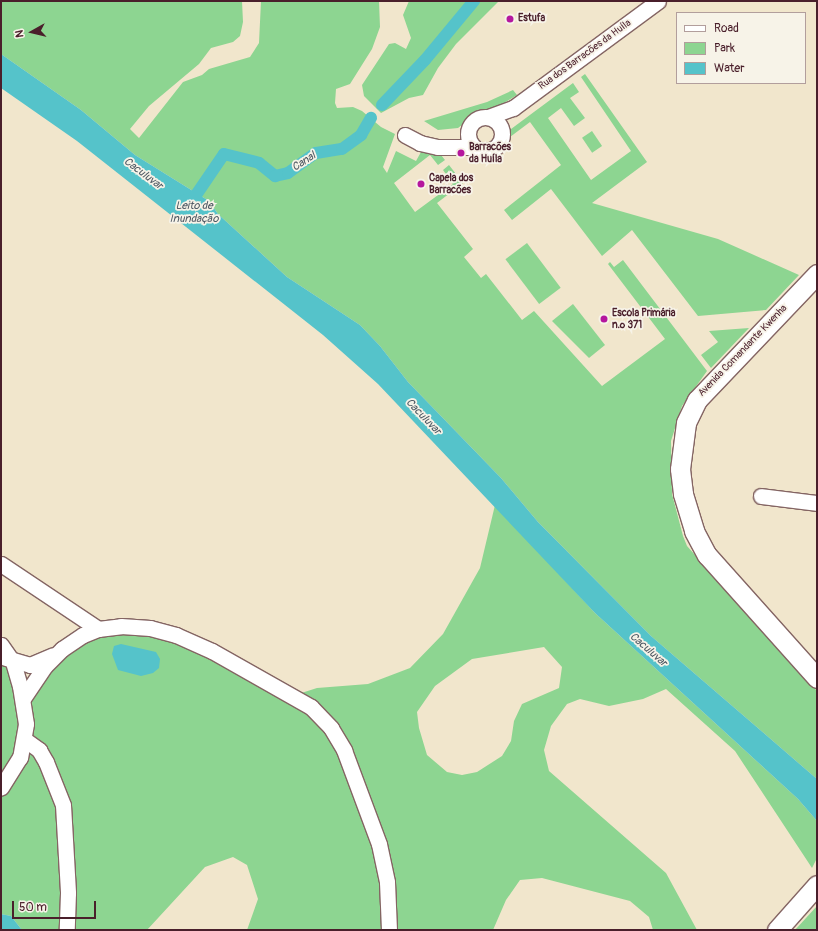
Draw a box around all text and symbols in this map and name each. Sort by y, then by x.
north arrow [12,12,52,52]
legend [676,12,806,84]
place label: Estufa [518,13,545,25]
marker: Estufa [505,14,515,24]
street label: Rua dos Barracões da Huíla [536,17,634,93]
text: Road [714,21,739,36]
text: N [13,29,27,38]
text: Park [714,41,735,56]
text: Water [714,61,745,76]
place label: Barracões da Huíla [469,141,511,164]
marker: Barracões da Huíla [456,148,466,158]
water label: Canal [290,150,318,174]
water label: Caculuvar [121,155,165,193]
place label: Capela dos Barracões [429,172,473,196]
marker: Capela dos Barracões [416,179,426,189]
water label: Leito de Inundação [170,200,218,226]
street label: Avenida Comandante Kwenha [696,303,790,399]
place label: Escola Primária n.º 371 [612,307,675,330]
marker: Escola Primária n.º 371 [599,314,609,324]
water label: Caculuvar [403,396,443,438]
water label: Caculuvar [627,630,669,670]
scale bar [14,893,98,919]
text: 50 m [19,900,47,915]

